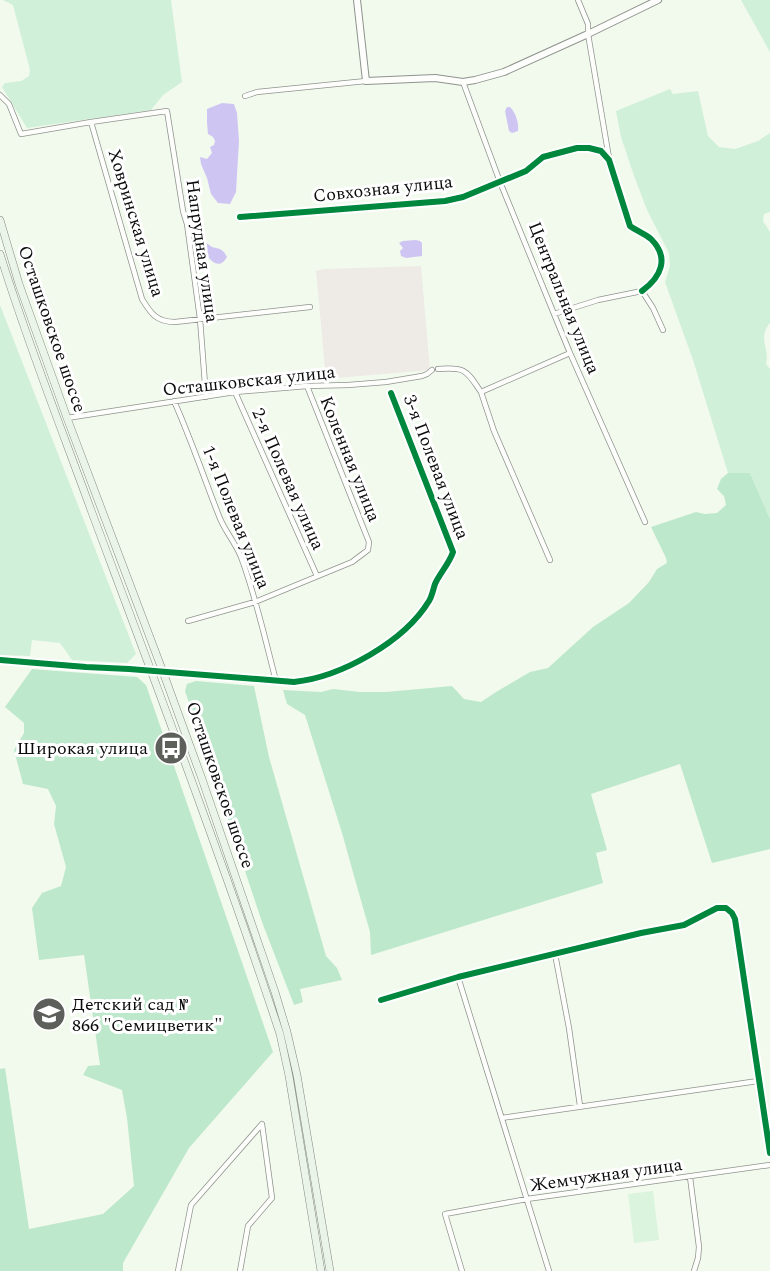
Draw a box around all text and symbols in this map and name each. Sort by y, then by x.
street label: Ховринская улица [101,146,171,300]
street label: Совхозная улица [312,168,454,210]
street label: Напрудная улица [179,178,225,325]
street label: Центральная улица [521,218,607,378]
street label: Осташковское шоссе [11,242,93,416]
street label: Осташковская улица [161,358,337,403]
street label: 3-я Полевая улица [396,391,476,543]
street label: Коленная улица [312,392,388,526]
street label: 2-я Полевая улица [245,404,332,555]
street label: 1-я Полевая улица [195,441,277,593]
street label: Осташковское шоссе [179,698,261,872]
bus stop icon: Широкая улица [153,730,189,766]
place label: Широкая улица [17,735,148,762]
place label: Детский сад № 866 "Семицветик" [72,991,222,1039]
school or university icon: Детский сад № 866 "Семицветик" [31,996,67,1032]
street label: Жемчужная улица [528,1151,684,1199]

